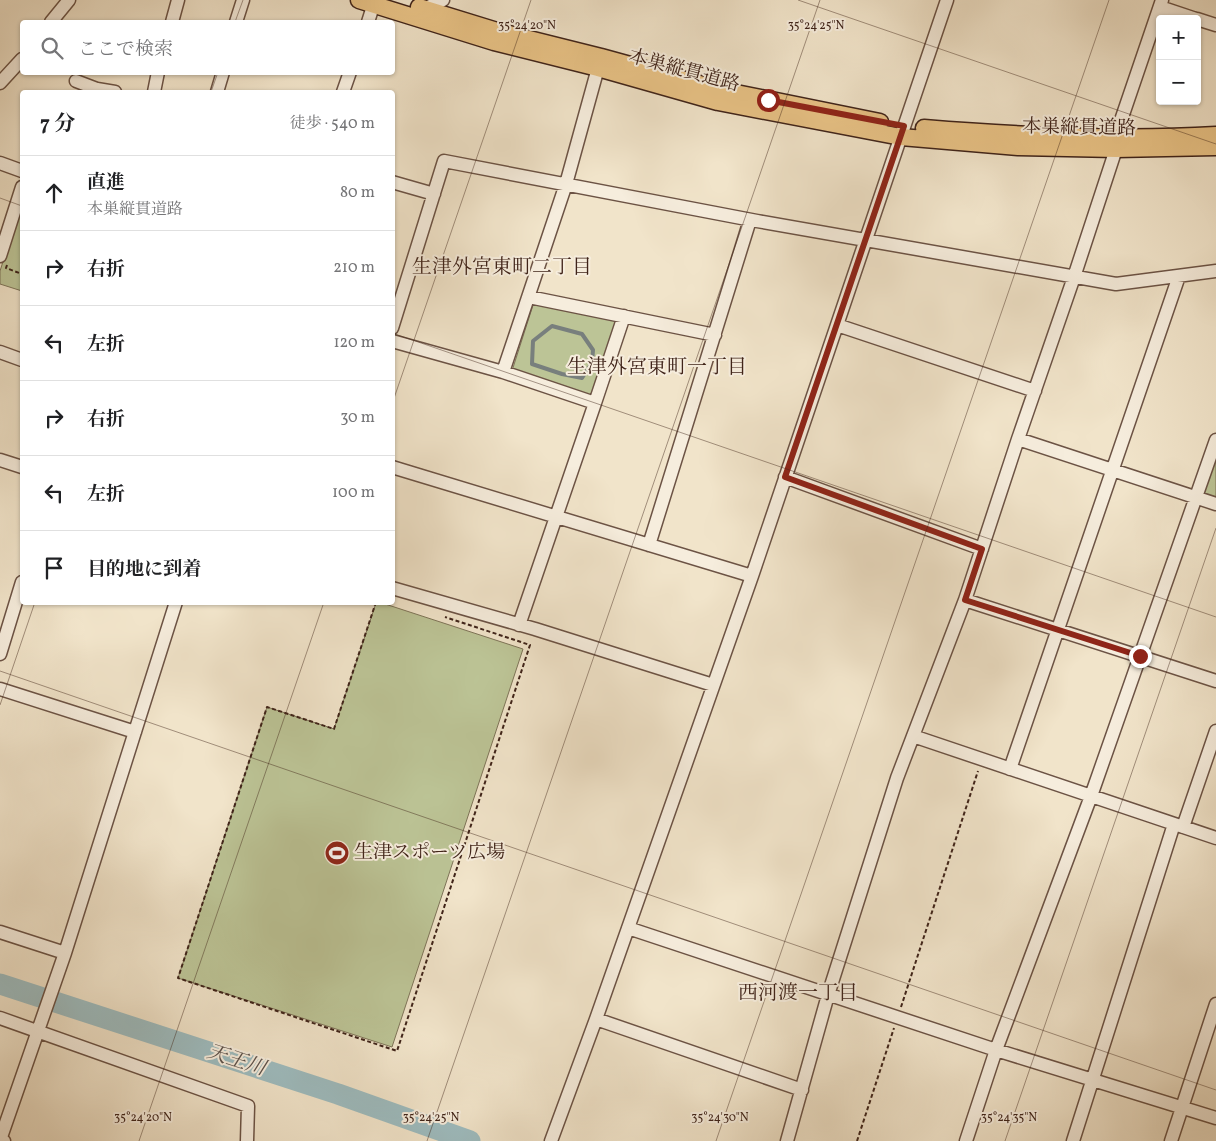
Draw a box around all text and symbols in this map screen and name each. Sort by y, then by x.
map controls [1156,15,1201,105]
button: + [1156,15,1201,60]
text: 35°24'20"N [498,18,556,34]
text: 35°24'25"N [788,18,844,34]
search box [20,20,395,75]
icon: search [38,34,66,62]
text: ここで検索 [78,37,173,63]
street label: 本巣縦貫道路 [626,44,742,98]
button: − [1156,60,1201,105]
route start [757,89,780,112]
text: 7 分 [40,110,75,139]
text: 徒歩 · 540 m [290,113,375,135]
street label: 本巣縦貫道路 [1022,114,1136,142]
text: 直進 [87,170,125,196]
icon: ahead [40,179,68,207]
text: 80 m [340,182,375,204]
text: 本巣縦貫道路 [87,199,183,221]
icon: right [40,254,68,282]
district label: 生津外宮東町二丁目 [412,254,592,282]
text: 右折 [87,257,125,283]
text: 210 m [333,257,375,279]
icon: left [40,329,68,357]
text: 左折 [87,332,125,358]
text: 120 m [333,332,375,354]
district label: 生津外宮東町一丁目 [567,354,747,382]
icon: right [40,404,68,432]
text: 右折 [87,407,125,433]
text: 30 m [340,407,375,429]
icon: left [40,479,68,507]
text: 左折 [87,482,125,508]
text: 100 m [332,482,375,504]
icon: arrive [40,554,68,582]
text: 目的地に到着 [87,557,201,583]
route end [1129,645,1152,668]
sports icon: 生津スポーツ広場 [324,840,350,866]
place label: 生津スポーツ広場 [354,840,505,866]
district label: 西河渡一丁目 [738,980,858,1008]
water label: 天王川 [203,1038,271,1084]
text: 35°24'20"N [114,1110,172,1126]
text: 35°24'25"N [403,1110,459,1126]
text: 35°24'30"N [691,1110,749,1126]
text: 35°24'35"N [981,1110,1037,1126]

